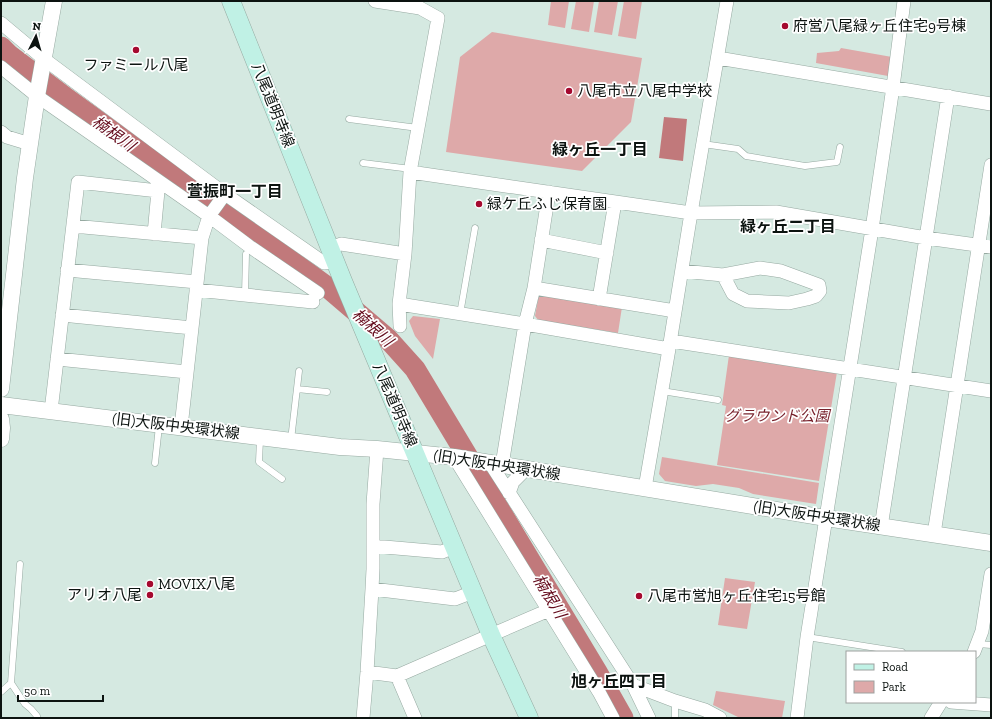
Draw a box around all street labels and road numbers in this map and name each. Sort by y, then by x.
street label: 八尾道明寺線 [248,60,298,150]
street label: 八尾道明寺線 [369,360,421,450]
street label: (旧)大阪中央環状線 [111,409,241,443]
street label: (旧)大阪中央環状線 [432,446,562,484]
street label: (旧)大阪中央環状線 [752,497,882,535]

